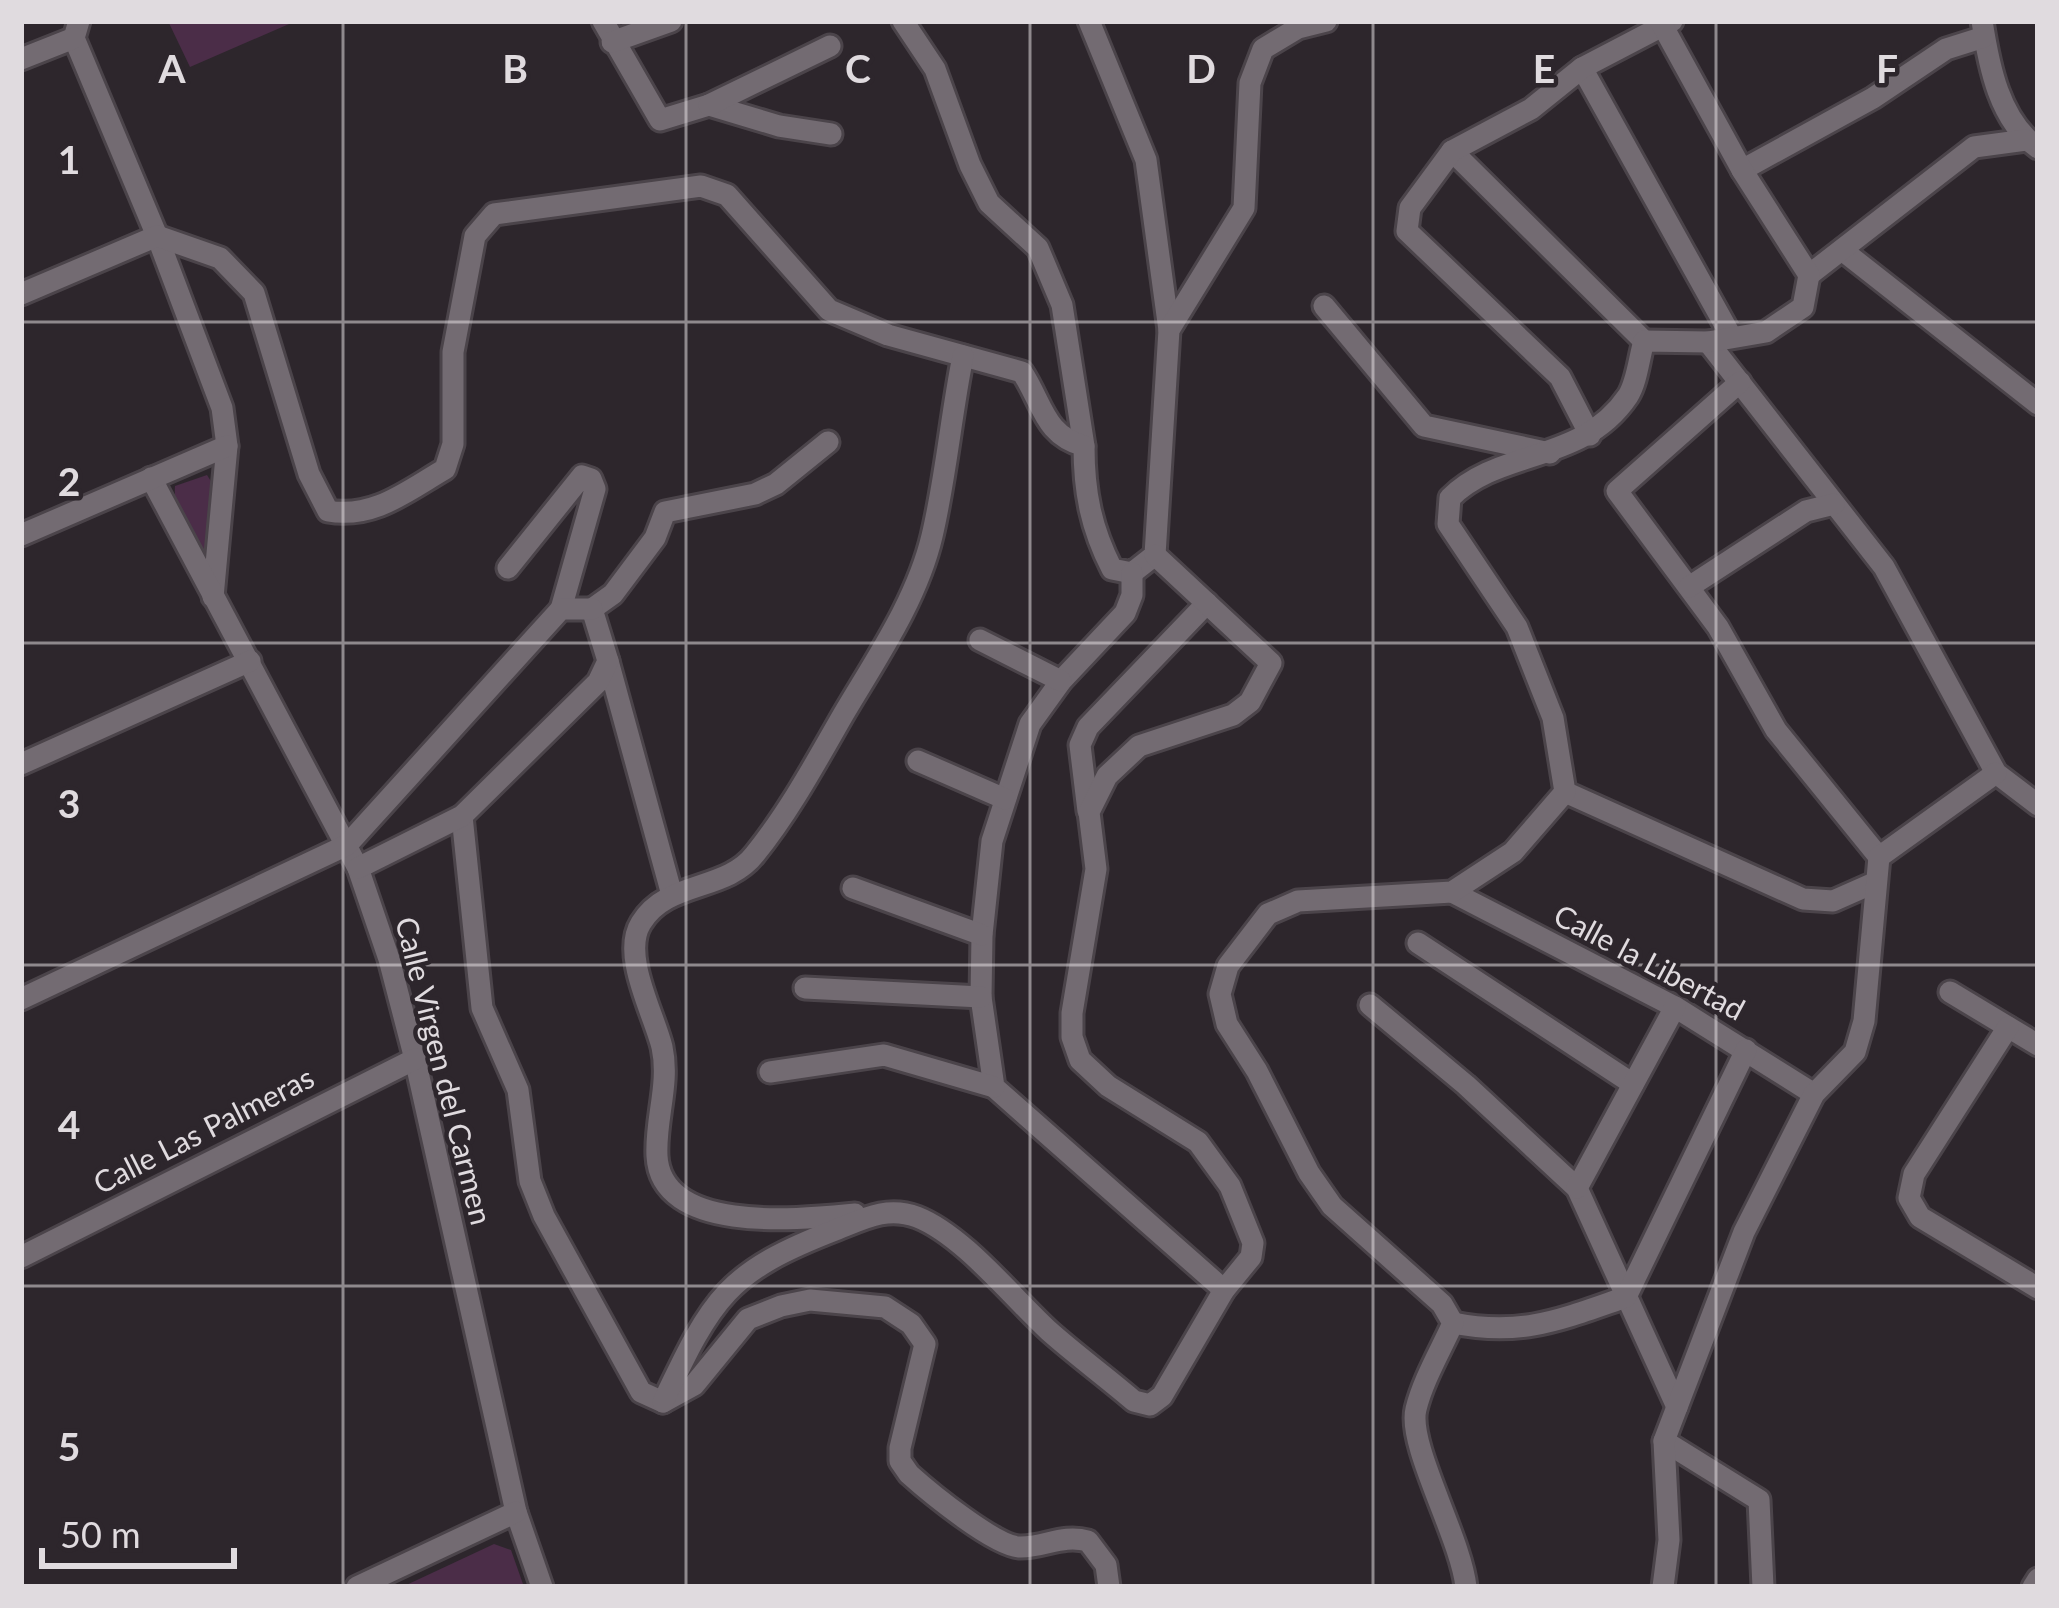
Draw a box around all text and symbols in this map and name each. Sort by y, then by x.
text: A [157,45,186,91]
text: B [502,45,528,91]
text: C [845,45,871,91]
text: D [1186,45,1216,91]
text: E [1533,45,1555,91]
text: F [1876,45,1898,91]
text: 1 [58,136,80,182]
text: 2 [58,458,80,504]
text: 3 [58,780,80,826]
street label: Calle la Libertad [1548,896,1752,1027]
street label: Calle Virgen del Carmen [389,913,501,1228]
street label: Calle Las Palmeras [87,1058,319,1200]
text: 4 [58,1101,80,1147]
text: 5 [58,1423,80,1469]
scale bar [42,1494,234,1568]
text: 50 m [60,1512,141,1556]

